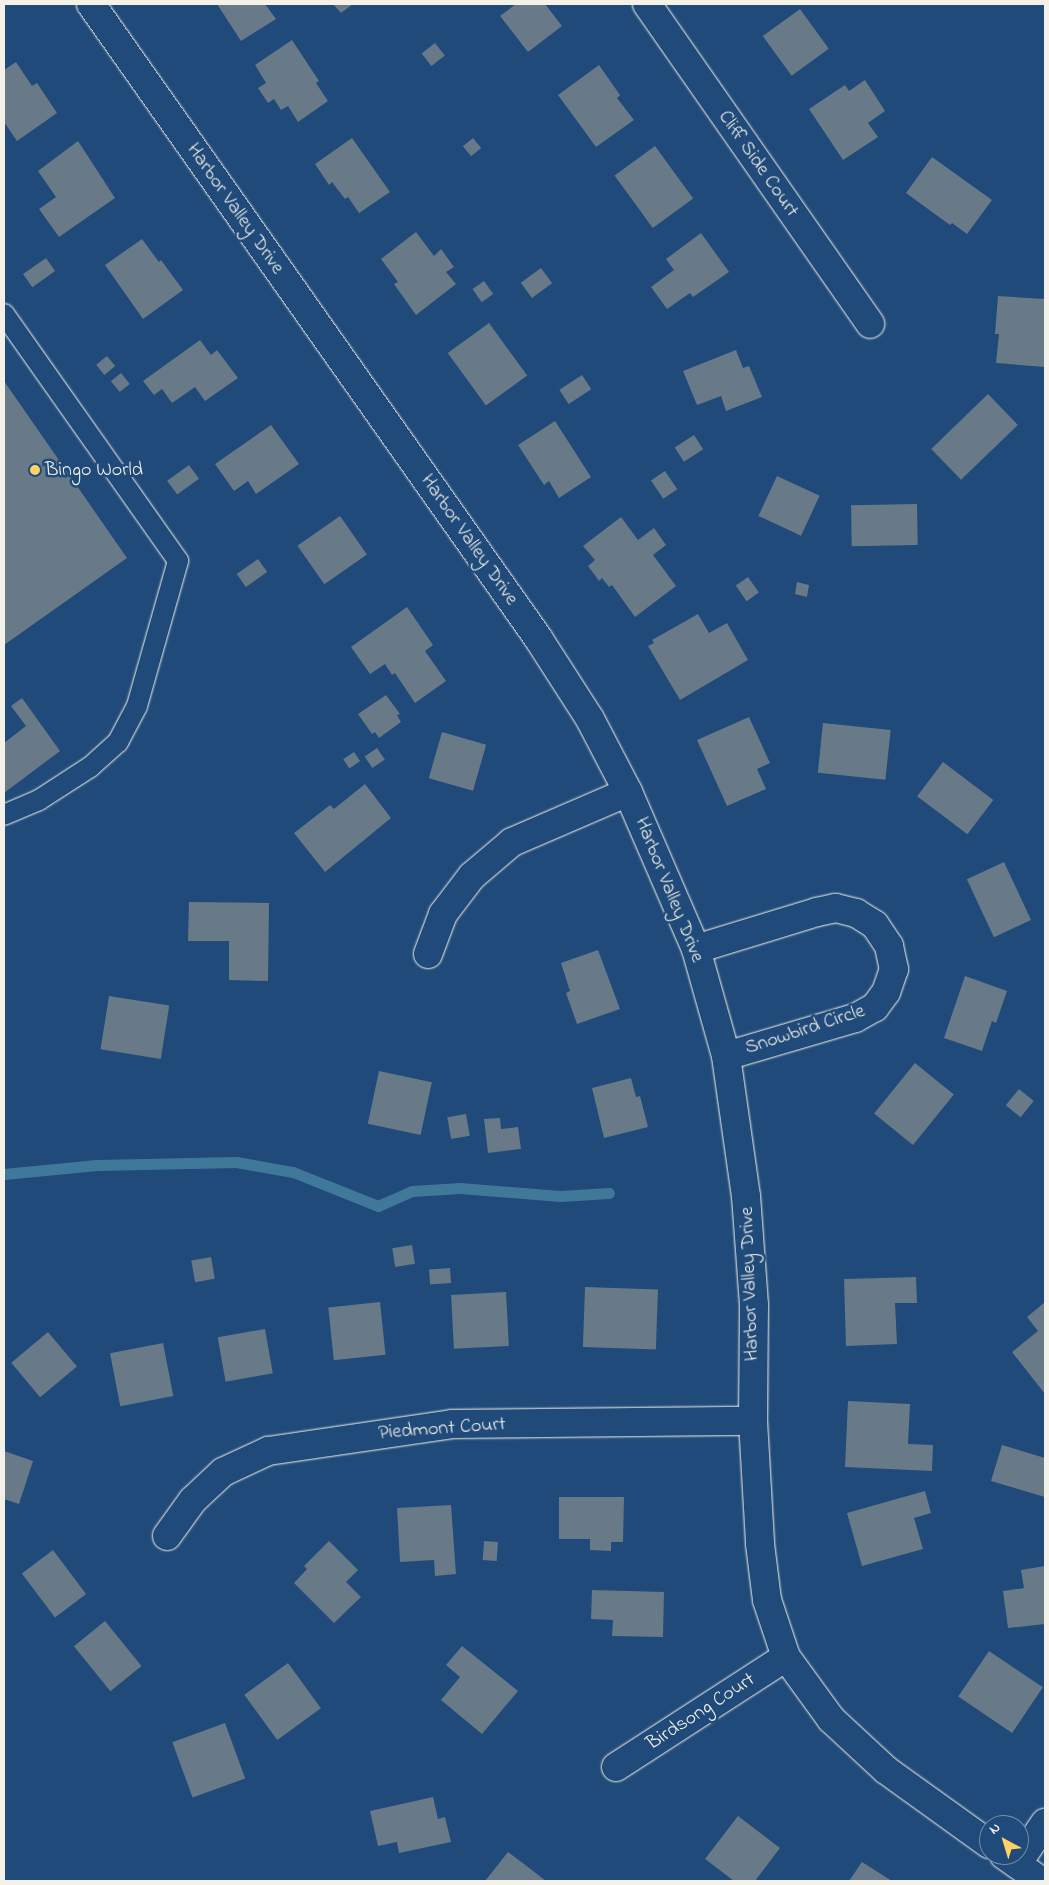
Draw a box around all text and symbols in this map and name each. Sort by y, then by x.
street label: Cliff Side Court [712,106,804,222]
street label: Harbor Valley Drive [181,139,289,279]
place label: Bingo World [45,458,143,482]
marker: Bingo World [29,464,41,476]
street label: Harbor Valley Drive [415,470,523,610]
street label: Harbor Valley Drive [629,814,709,966]
street label: Snowbird Circle [742,999,868,1061]
street label: Harbor Valley Drive [735,1206,765,1362]
street label: Piedmont Court [378,1413,506,1445]
street label: Birdsong Court [642,1668,760,1756]
north arrow [979,1815,1029,1865]
text: N [985,1818,1005,1840]

